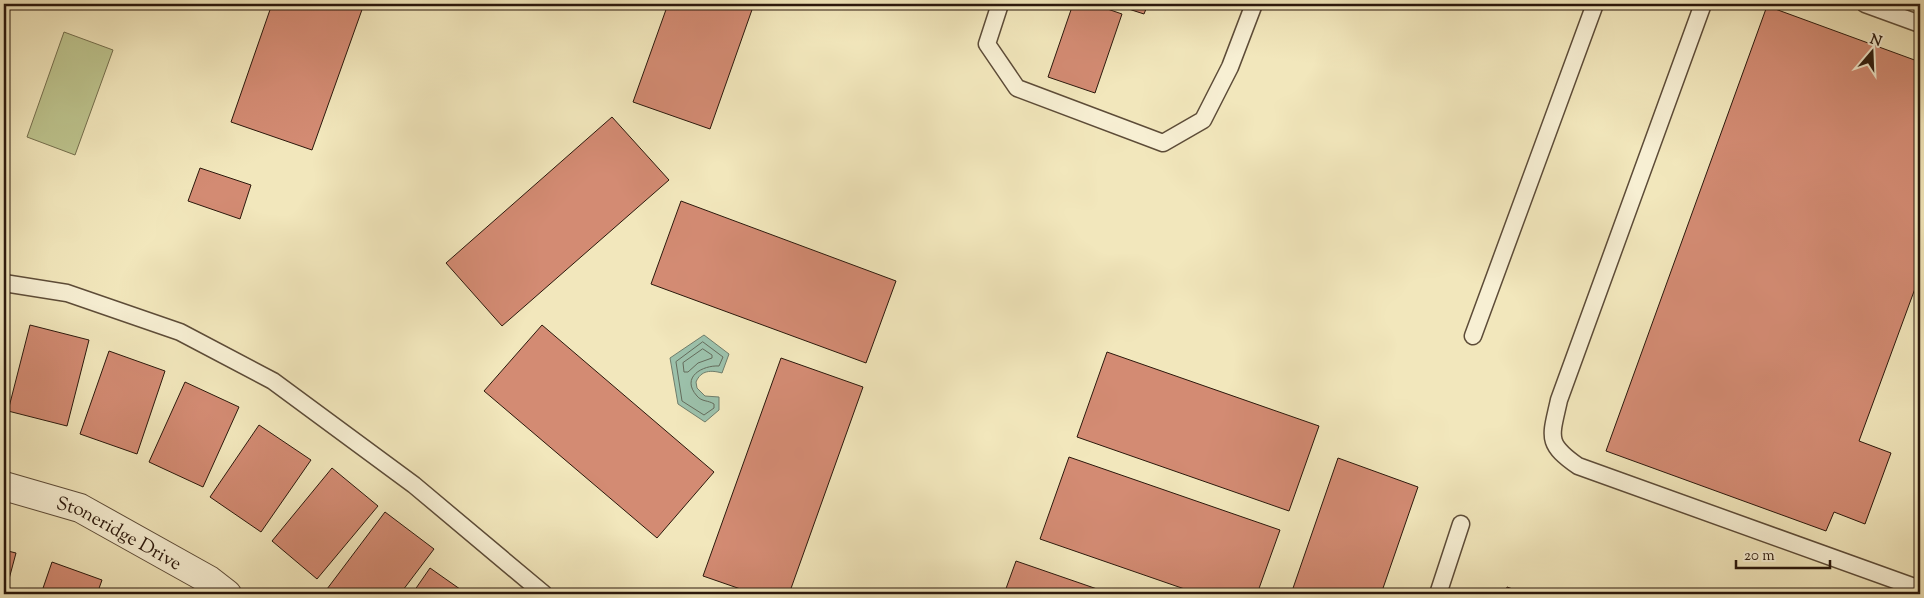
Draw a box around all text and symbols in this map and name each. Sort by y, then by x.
north arrow [1846,28,1896,78]
text: N [1867,30,1884,53]
street label: Stoneridge Drive [53,491,186,578]
scale bar [1736,538,1830,570]
text: 20 m [1744,546,1775,567]

